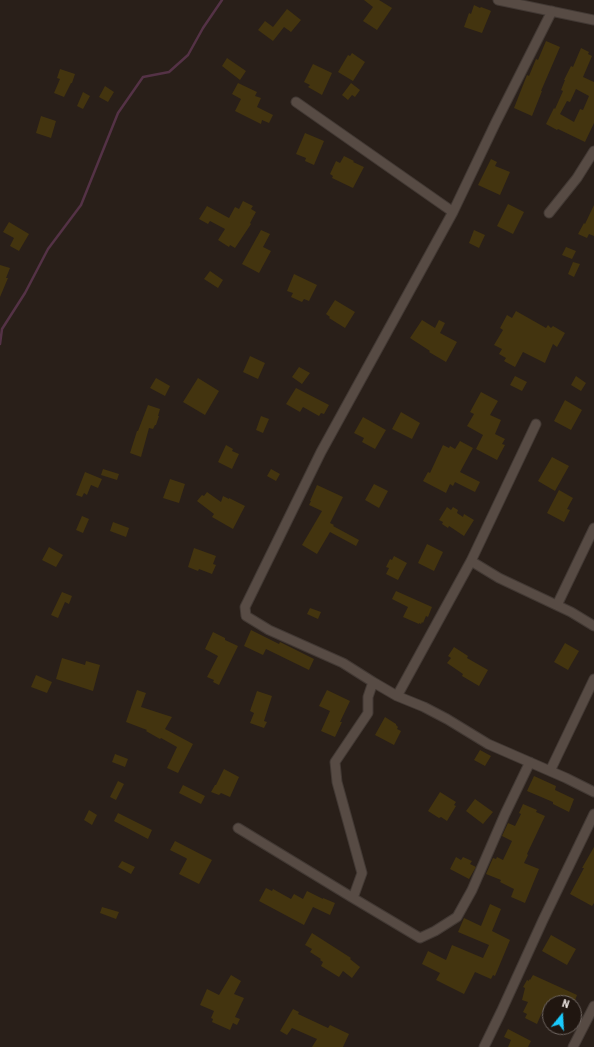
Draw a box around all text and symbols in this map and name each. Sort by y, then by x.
north arrow [542,995,582,1035]
text: N [560,997,571,1011]

